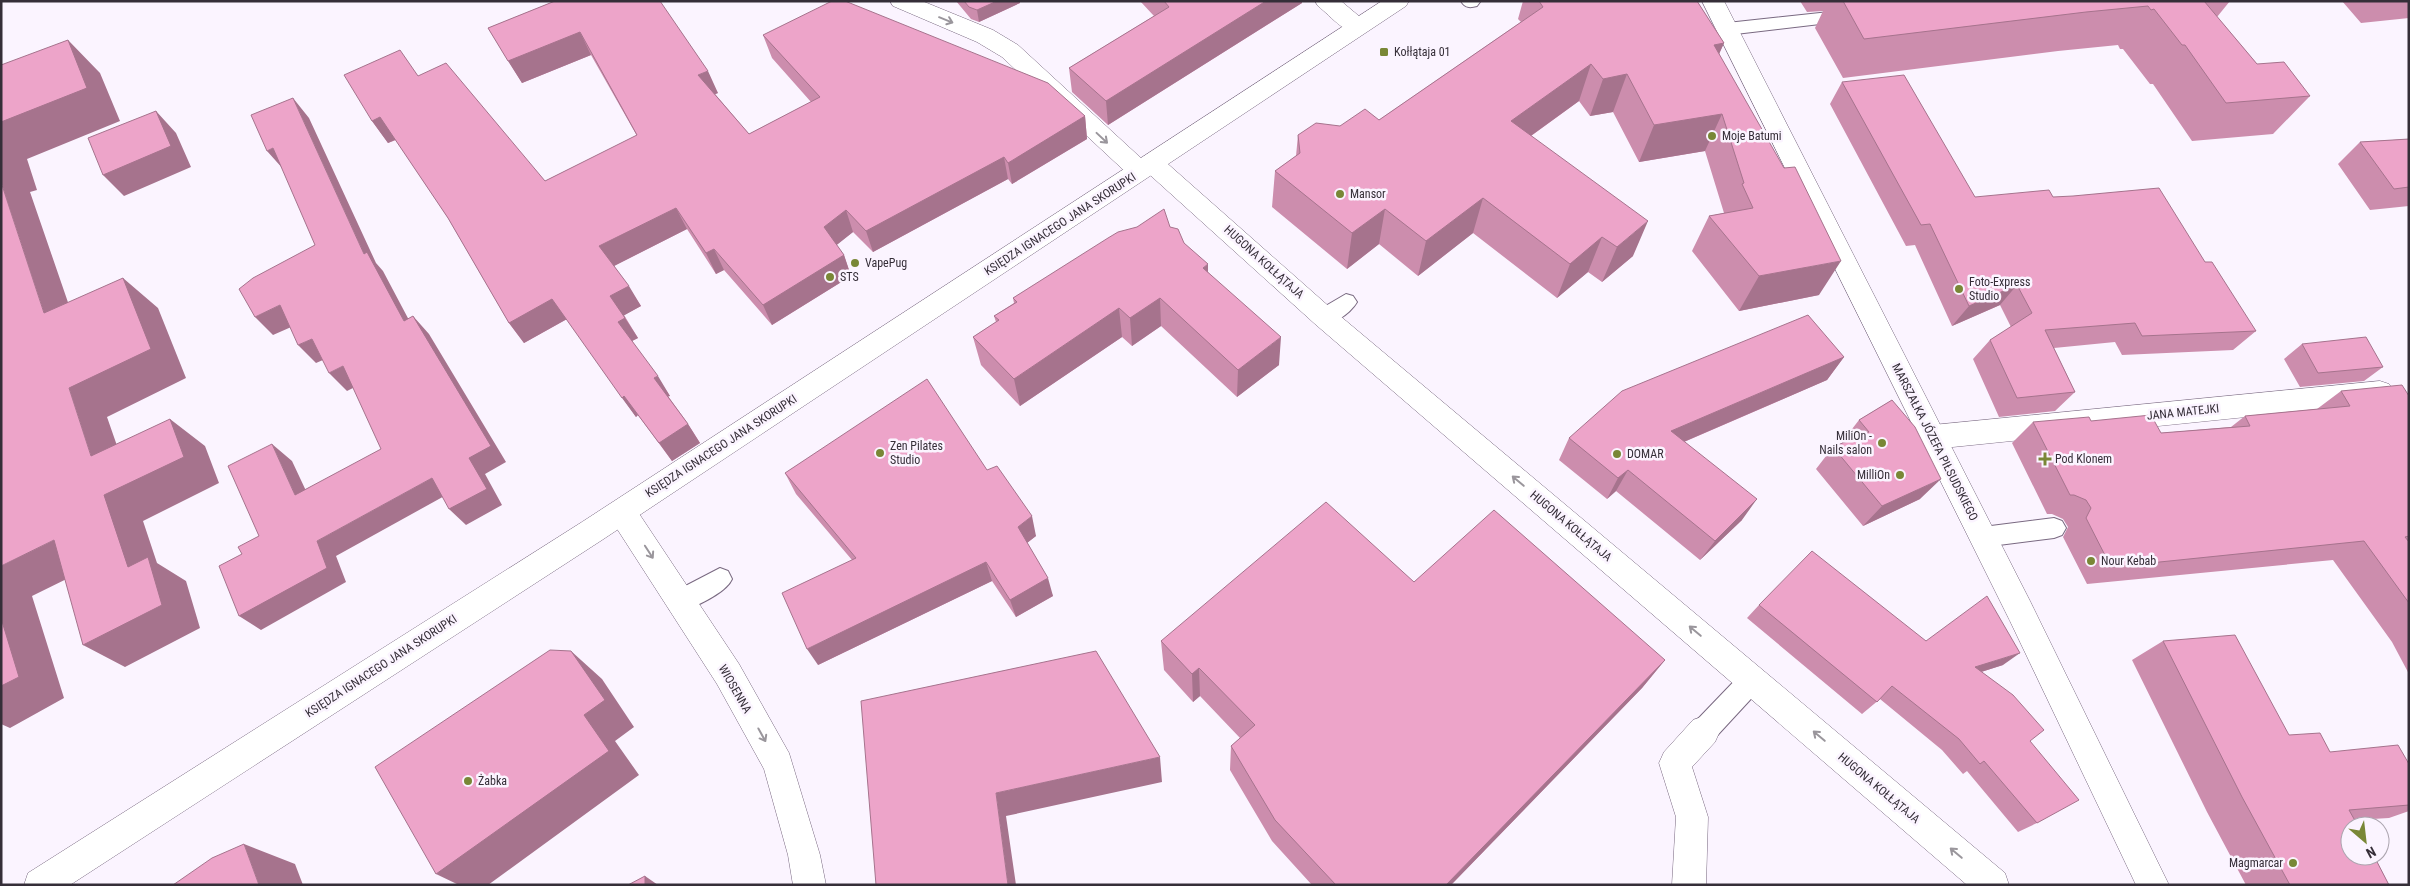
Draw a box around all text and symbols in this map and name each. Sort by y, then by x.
one-way arrow [938,15,953,25]
place label: Kołłątaja 01 [1394,45,1451,59]
marker: Kołłątaja 01 [1378,46,1390,58]
place label: Moje Batumi [1722,129,1782,143]
marker: Moje Batumi [1706,130,1718,142]
one-way arrow [1095,132,1108,144]
street label: KSIĘDZA IGNACEGO JANA SKORUPKI [982,170,1138,278]
place label: Mansor [1350,187,1386,201]
marker: Mansor [1334,188,1346,200]
street label: HUGONA KOŁŁĄTAJA [1221,223,1307,301]
place label: VapePug [865,256,907,270]
marker: VapePug [849,257,861,269]
place label: STS [840,270,859,284]
marker: STS [824,271,836,283]
place label: Foto-Express Studio [1969,275,2030,303]
marker: Foto-Express Studio [1953,283,1965,295]
street label: MARSZAŁKA JÓZEFA PIŁSUDSKIEGO [1889,361,1982,523]
street label: KSIĘDZA IGNACEGO JANA SKORUPKI [643,392,799,500]
street label: JANA MATEJKI [2146,401,2220,423]
place label: MiliOn - Nails salon [1819,429,1872,457]
marker: MiliOn - Nails salon [1876,437,1888,449]
place label: Zen Pilates Studio [890,439,943,467]
marker: Zen Pilates Studio [874,447,886,459]
place label: DOMAR [1627,447,1664,461]
marker: DOMAR [1611,448,1623,460]
place label: Pod Klonem [2055,452,2112,466]
marker: Pod Klonem [2039,453,2051,465]
place label: MilliOn [1857,468,1890,482]
marker: MilliOn [1894,469,1906,481]
one-way arrow [1511,475,1524,487]
street label: HUGONA KOŁŁĄTAJA [1527,488,1615,564]
one-way arrow [644,545,654,559]
place label: Nour Kebab [2101,554,2156,568]
marker: Nour Kebab [2085,555,2097,567]
street label: KSIĘDZA IGNACEGO JANA SKORUPKI [303,612,459,720]
one-way arrow [1689,626,1702,637]
street label: WIOSENNA [716,662,754,716]
one-way arrow [758,727,767,742]
one-way arrow [1813,731,1826,742]
street label: HUGONA KOŁŁĄTAJA [1835,750,1923,826]
place label: Żabka [478,773,507,788]
marker: Żabka [462,775,474,787]
north arrow [2340,816,2390,866]
text: N [2364,843,2379,862]
one-way arrow [1950,848,1963,859]
place label: Magmarcar [2229,856,2283,870]
marker: Magmarcar [2287,857,2299,869]

